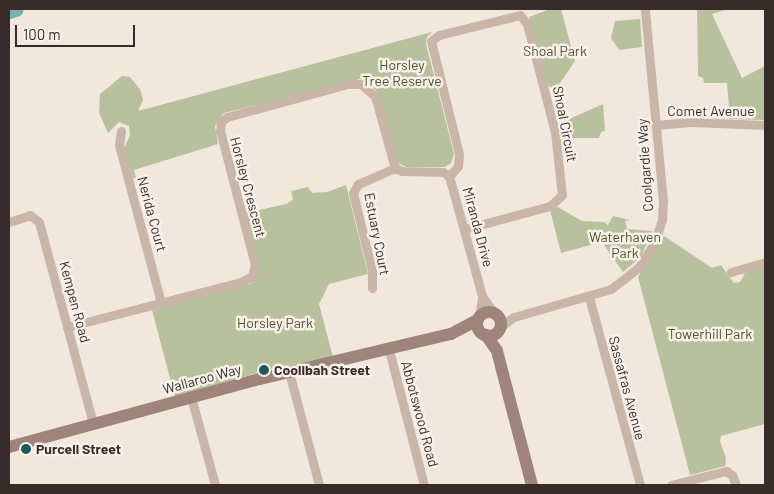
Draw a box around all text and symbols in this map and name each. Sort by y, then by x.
scale bar [18,15,138,47]
text: 100 m [23,25,61,43]
park label: Shoal Park [523,43,587,59]
park label: Horsley Tree Reserve [362,57,442,90]
street label: Shoal Circuit [549,85,581,163]
street label: Comet Avenue [667,103,755,119]
street label: Coolgardie Way [633,118,657,212]
street label: Horsley Crescent [227,135,269,239]
street label: Nerida Court [134,175,170,253]
street label: Miranda Drive [459,185,497,269]
street label: Estuary Court [361,191,393,277]
park label: Waterhaven Park [589,229,661,262]
street label: Kempen Road [56,259,94,345]
park label: Horsley Park [237,315,313,331]
park label: Towerhill Park [668,326,752,342]
street label: Sassafras Avenue [605,334,649,442]
street label: Abbotswood Road [398,359,442,469]
street label: Wallaroo Way [161,360,243,398]
place label: Coolibah Street [274,362,370,378]
marker: Coolibah Street [258,364,270,376]
place label: Purcell Street [36,441,121,457]
marker: Purcell Street [20,443,32,455]

